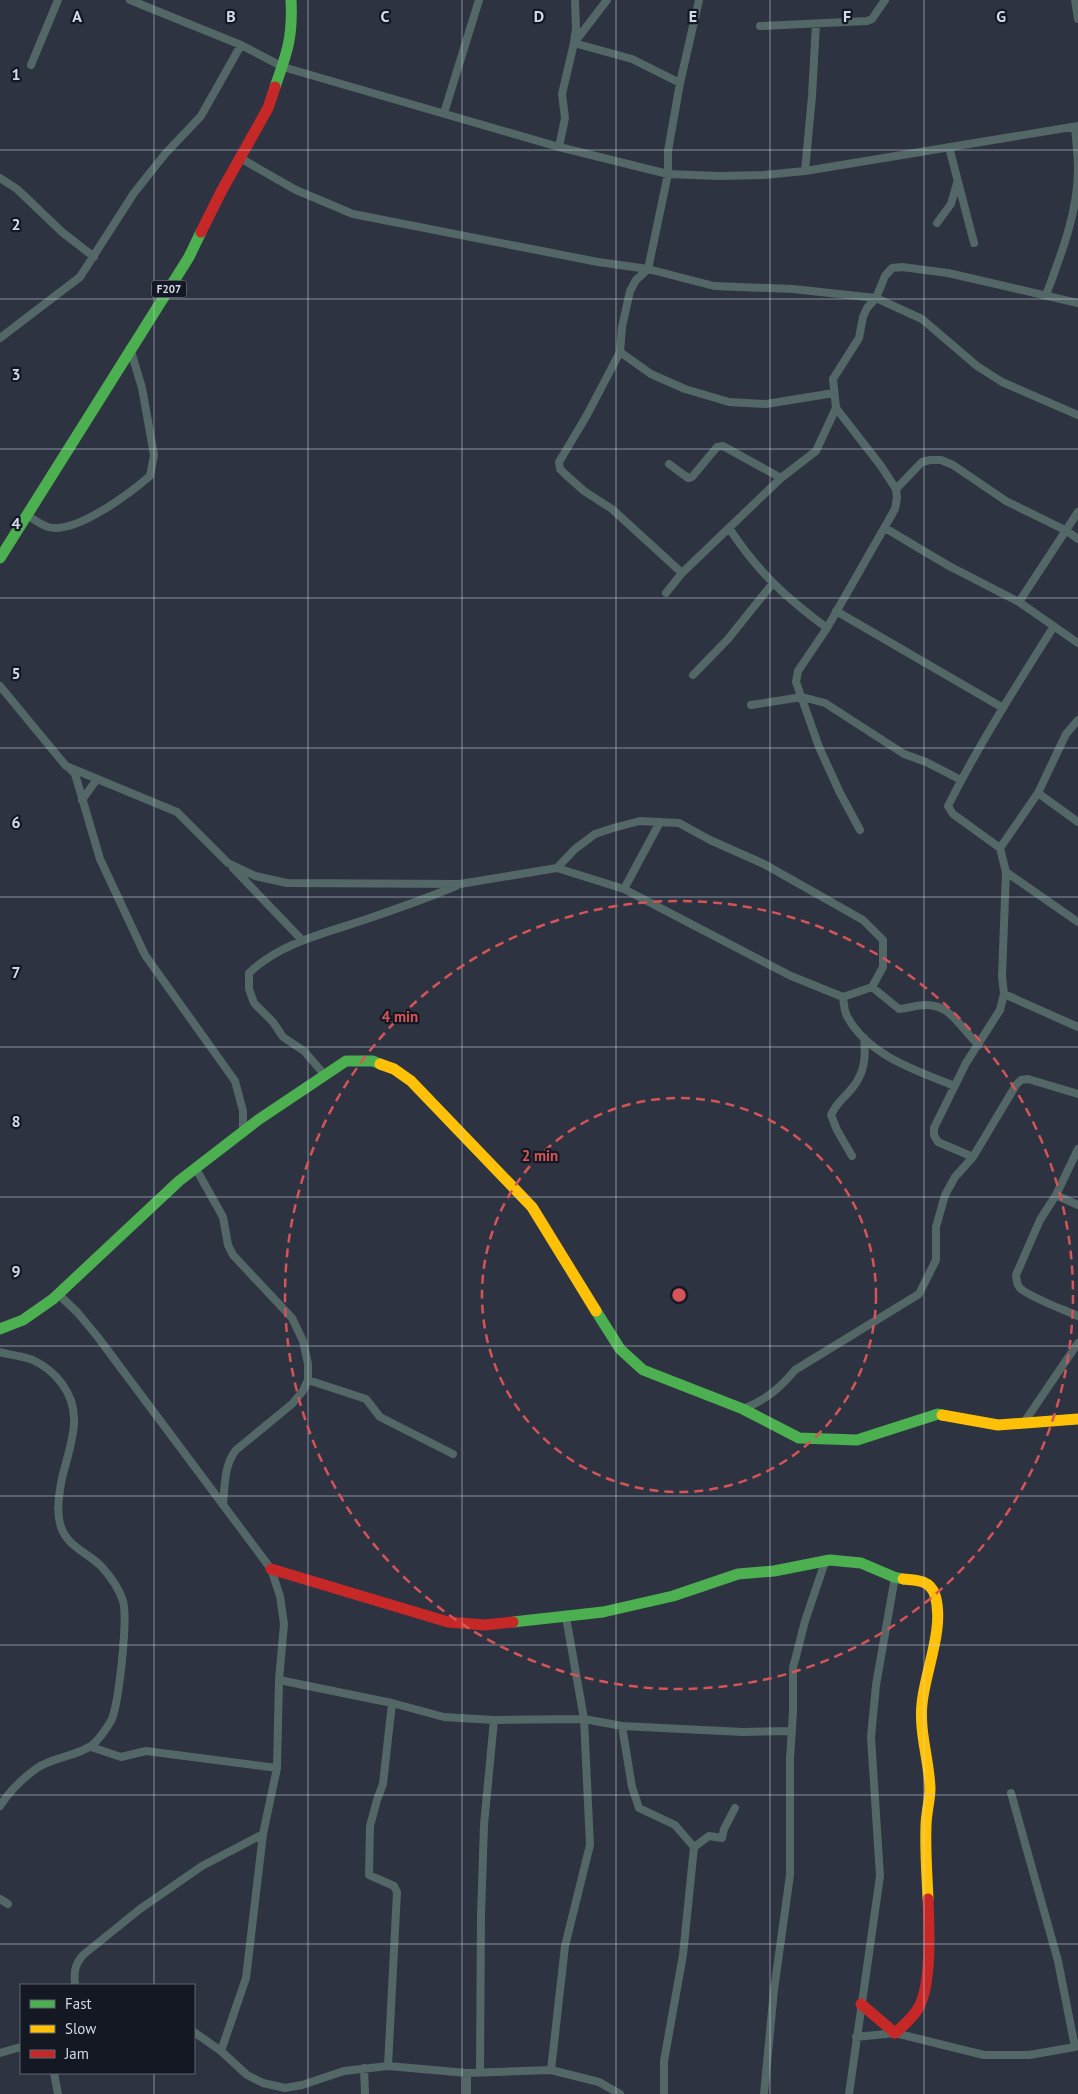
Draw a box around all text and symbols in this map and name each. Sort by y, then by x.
text: A [72,6,82,26]
text: B [226,6,236,26]
text: C [381,6,390,26]
text: D [534,6,544,26]
text: E [689,6,697,26]
text: F [843,6,851,26]
text: G [996,6,1006,26]
text: 1 [11,64,21,84]
text: 2 [11,214,21,234]
road number: F207 [152,280,186,298]
text: 3 [11,364,21,384]
text: 4 [11,513,21,533]
text: 5 [11,663,21,683]
text: 6 [11,812,21,832]
text: 7 [11,962,21,982]
text: 4 min [382,1007,418,1026]
text: 8 [11,1111,21,1131]
text: 2 min [522,1146,558,1165]
text: 9 [11,1261,21,1281]
centre of rings [670,1286,688,1304]
legend [20,1984,195,2074]
text: Fast [65,1994,92,2013]
text: Slow [65,2019,96,2038]
text: Jam [64,2044,89,2063]

